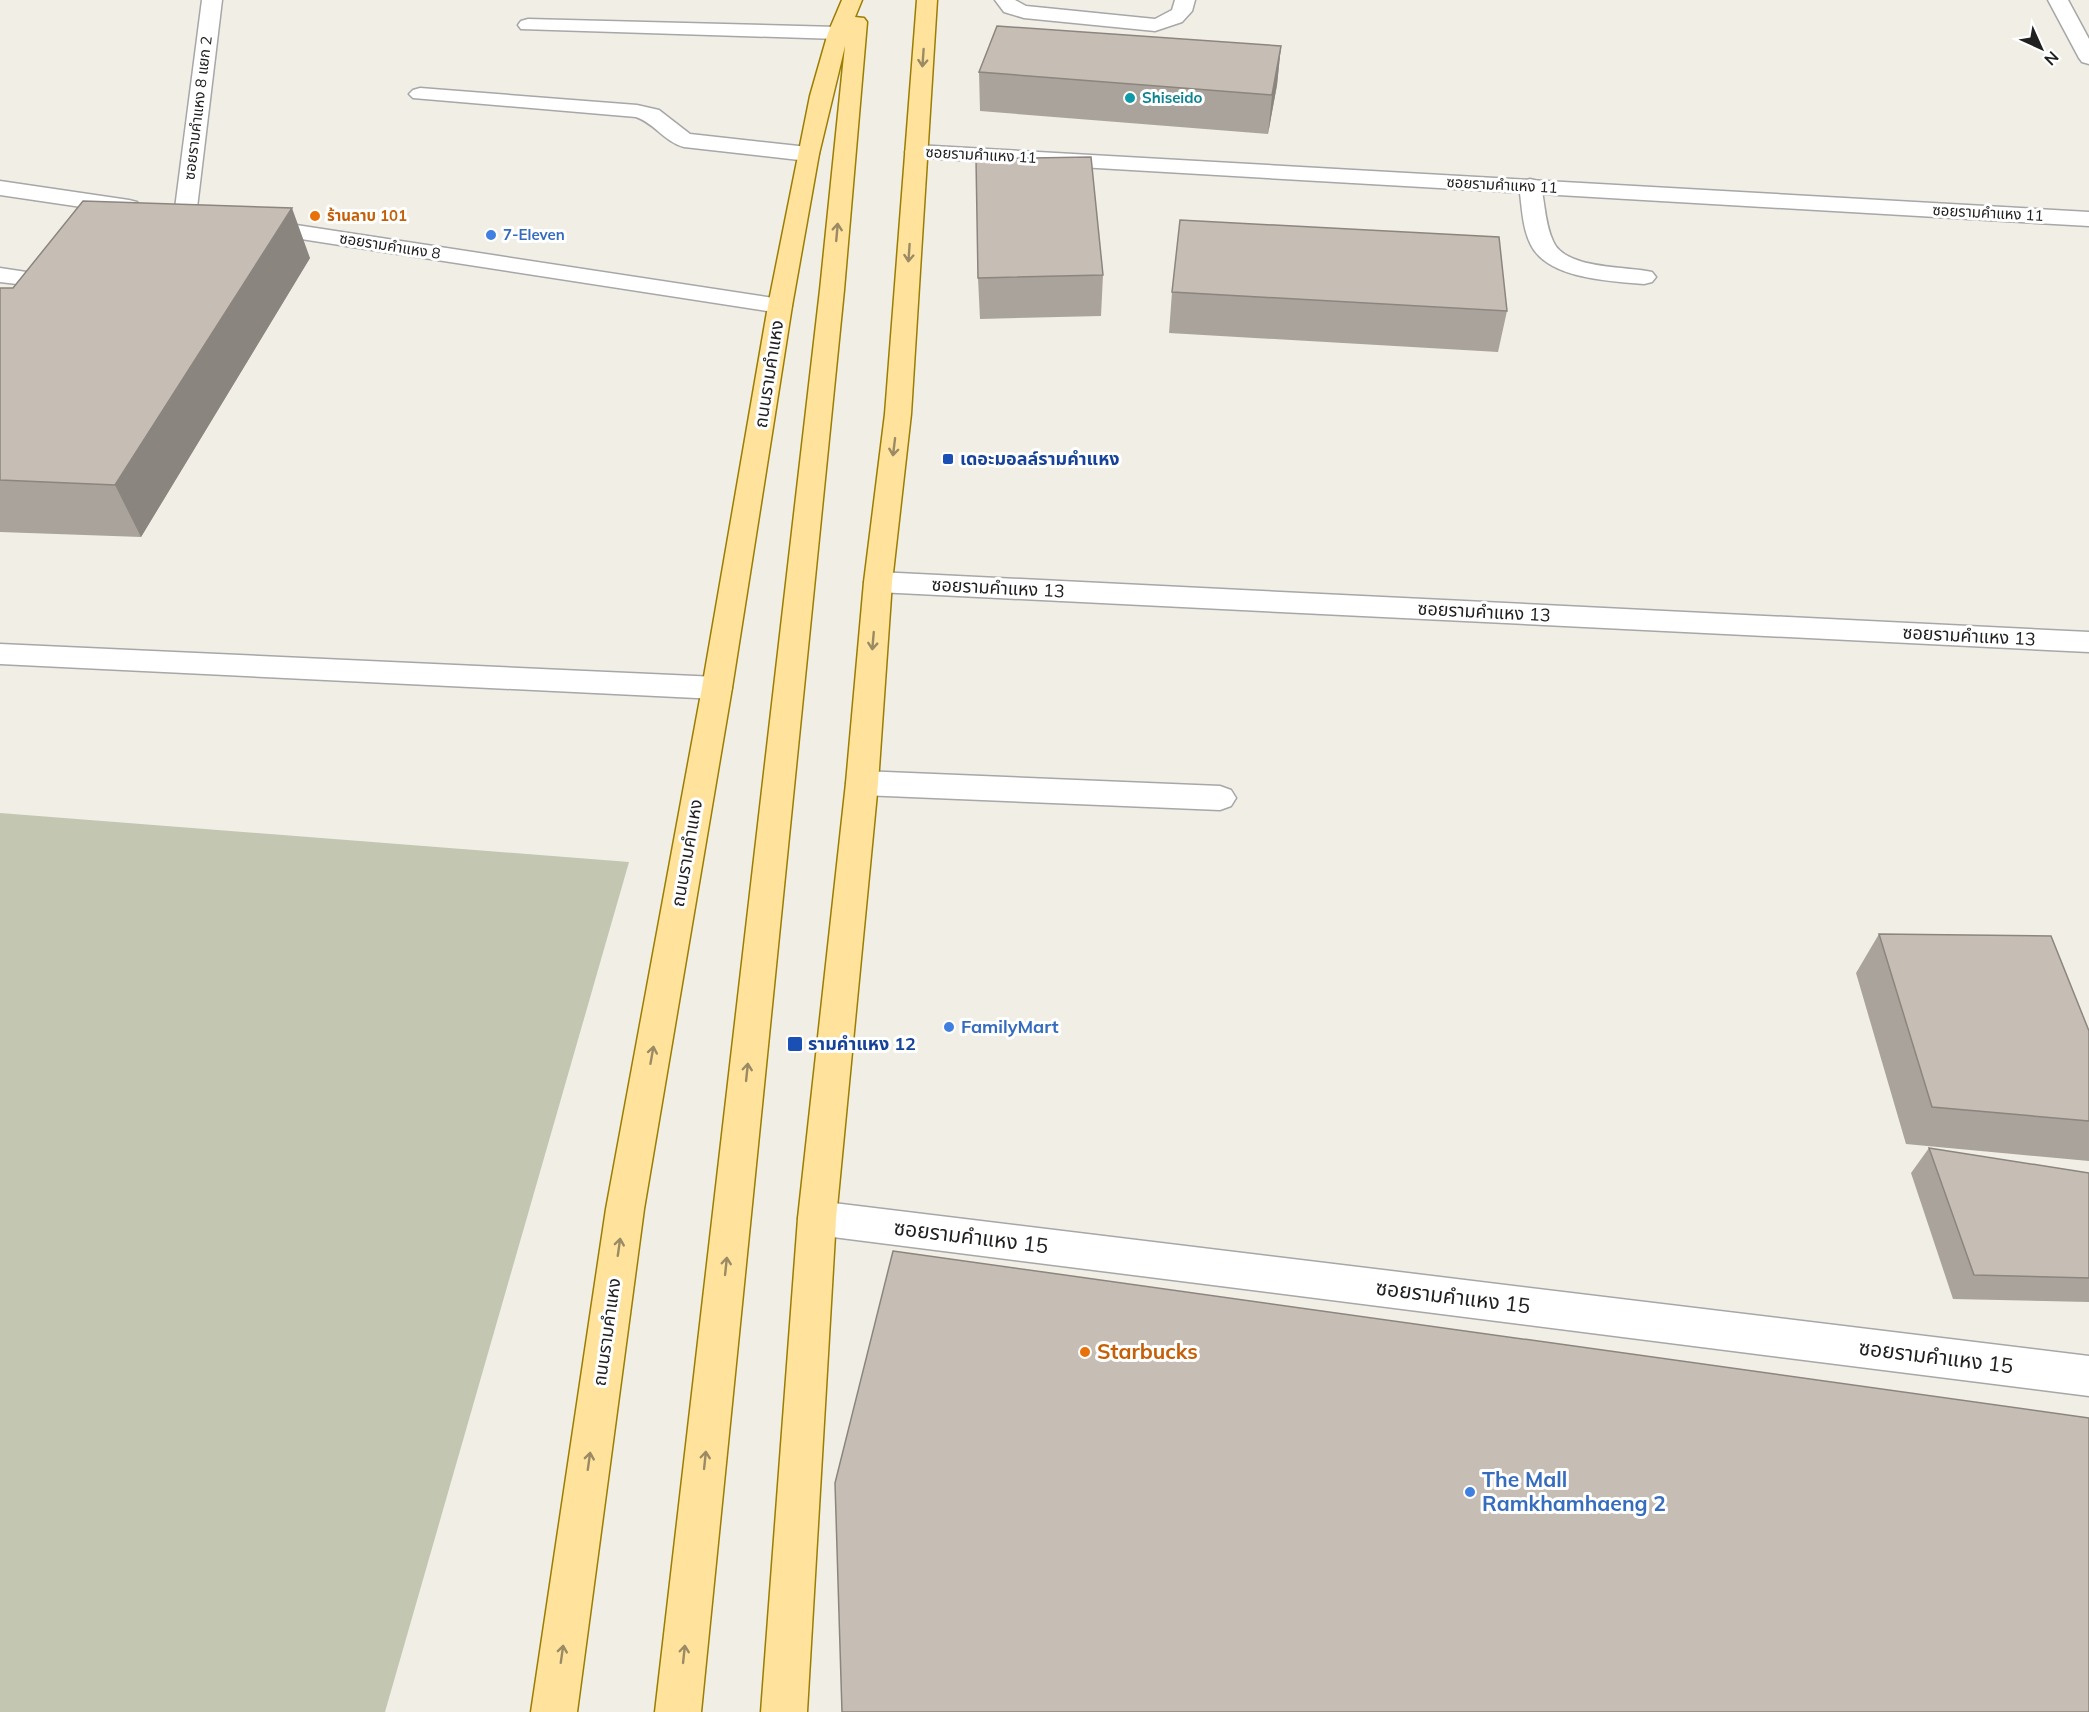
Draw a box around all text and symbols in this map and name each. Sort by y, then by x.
north arrow [2011,18,2071,78]
street label: ซอยรามคำแหง 8 แยก 2 [179,35,216,181]
text: N [2040,47,2063,70]
one-way arrow [917,48,928,68]
place label: Shiseido [1142,88,1203,107]
marker: Shiseido [1123,91,1137,105]
street label: ซอยรามคำแหง 11 [925,142,1037,167]
street label: ซอยรามคำแหง 11 [1446,172,1558,197]
street label: ซอยรามคำแหง 11 [1932,200,2044,225]
place label: ร้านลาบ 101 [327,206,407,225]
marker: ร้านลาบ 101 [308,209,322,223]
one-way arrow [832,222,843,242]
place label: 7-Eleven [503,225,565,244]
street label: ซอยรามคำแหง 8 [338,228,442,263]
marker: 7-Eleven [484,228,498,242]
one-way arrow [903,242,914,262]
street label: ถนนรามคำแหง [749,318,788,429]
one-way arrow [888,437,899,457]
place label: เดอะมอลล์รามคำแหง [960,447,1120,470]
marker: เดอะมอลล์รามคำแหง [941,452,955,466]
street label: ซอยรามคำแหง 13 [931,573,1065,602]
street label: ซอยรามคำแหง 13 [1417,597,1551,626]
street label: ซอยรามคำแหง 13 [1902,621,2036,650]
one-way arrow [868,631,879,651]
street label: ถนนรามคำแหง [666,797,707,909]
place label: FamilyMart [961,1015,1059,1038]
marker: FamilyMart [942,1020,956,1034]
place label: รามคำแหง 12 [808,1032,916,1055]
marker: รามคำแหง 12 [786,1035,804,1053]
one-way arrow [646,1045,657,1065]
one-way arrow [742,1063,753,1083]
street label: ซอยรามคำแหง 15 [892,1214,1050,1258]
one-way arrow [614,1238,625,1258]
one-way arrow [721,1257,732,1277]
street label: ซอยรามคำแหง 15 [1374,1274,1532,1318]
street label: ถนนรามคำแหง [588,1276,625,1387]
street label: ซอยรามคำแหง 15 [1857,1334,2015,1378]
place label: Starbucks [1097,1338,1198,1364]
marker: Starbucks [1078,1345,1092,1359]
one-way arrow [700,1451,711,1470]
one-way arrow [584,1452,595,1471]
place label: The Mall Ramkhamhaeng 2 [1482,1466,1666,1516]
marker: The Mall Ramkhamhaeng 2 [1463,1485,1477,1499]
one-way arrow [679,1644,690,1664]
one-way arrow [556,1645,567,1664]

